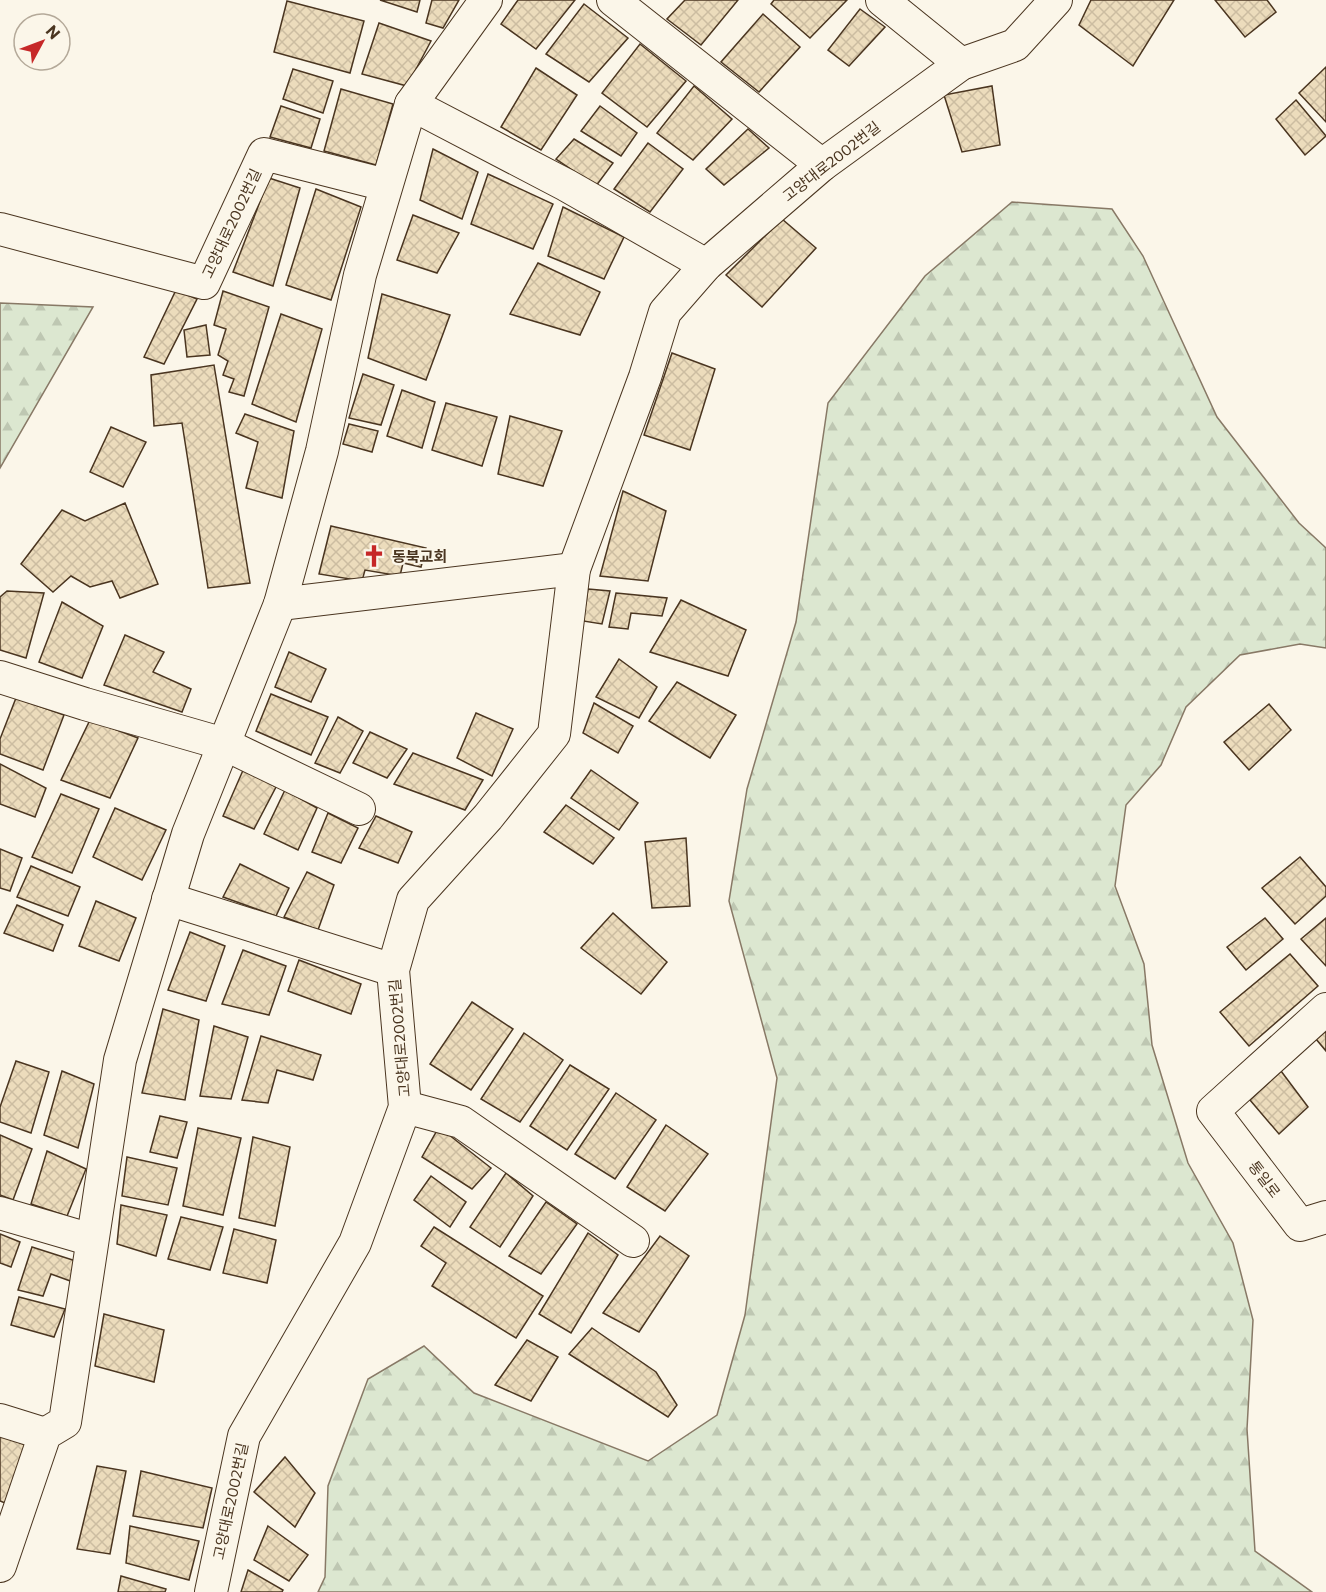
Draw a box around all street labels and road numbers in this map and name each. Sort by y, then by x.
street label: 고양대로2002번길 [779,117,883,205]
street label: 고양대로2002번길 [198,165,264,281]
street label: 고양대로2002번길 [385,978,413,1098]
street label: 통일로 [1245,1157,1285,1201]
street label: 고양대로2002번길 [209,1441,251,1561]

